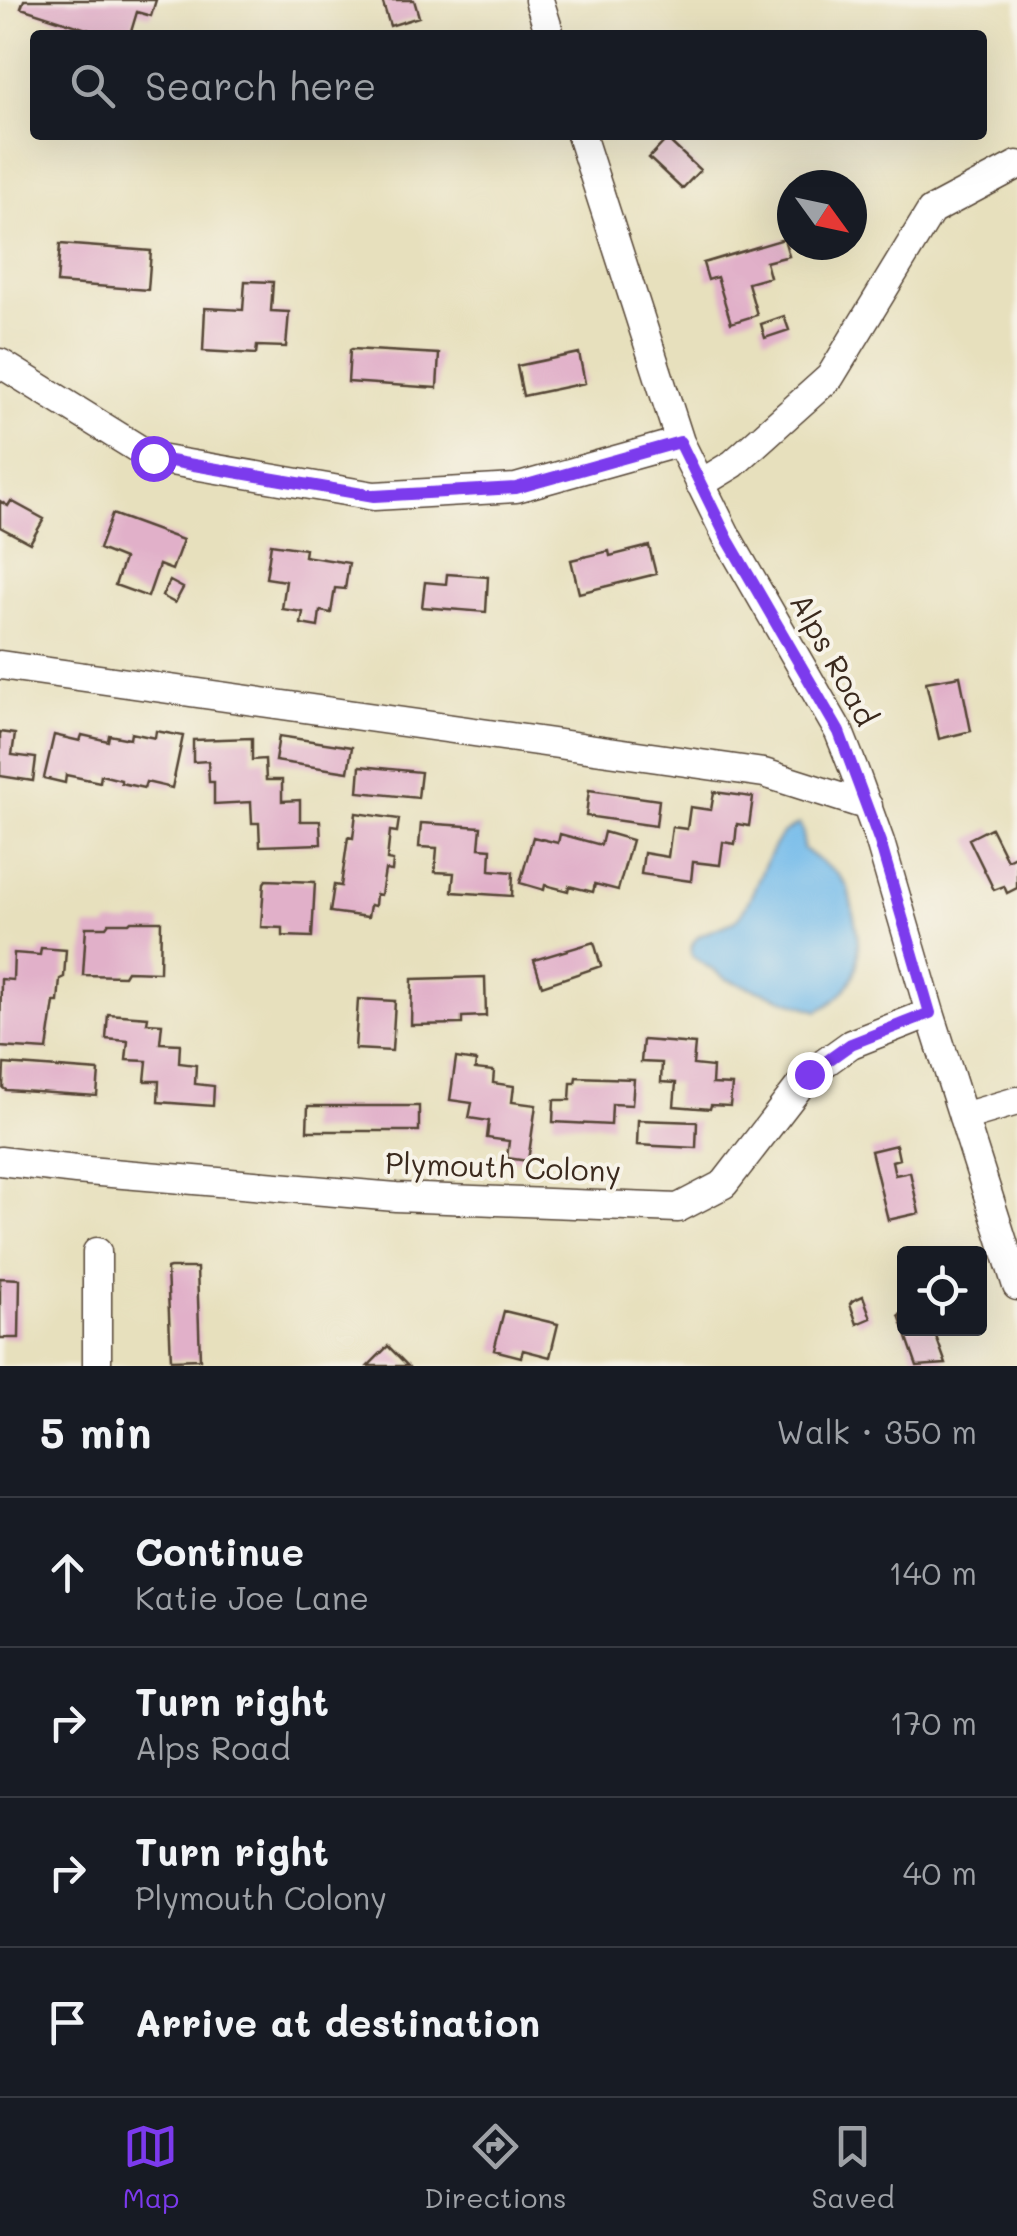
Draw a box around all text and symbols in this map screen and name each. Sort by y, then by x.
search box [30,30,987,140]
icon: search [65,58,120,113]
text: Search here [145,60,376,110]
north arrow [777,170,867,260]
route start [131,436,177,482]
street label: Alps Road [782,586,888,732]
route end [787,1052,833,1098]
street label: Plymouth Colony [384,1142,622,1190]
map controls [897,1246,987,1336]
button: locate [897,1246,987,1336]
text: 5 min [40,1404,151,1459]
text: Walk · 350 m [777,1410,977,1452]
text: Continue [135,1526,304,1576]
icon: ahead [40,1545,95,1600]
text: 140 m [888,1551,977,1593]
text: Katie Joe Lane [135,1576,369,1618]
text: Turn right [135,1676,329,1726]
icon: right [40,1695,95,1750]
text: 170 m [889,1701,977,1743]
text: Alps Road [135,1726,290,1768]
text: Turn right [135,1826,329,1876]
icon: right [40,1845,95,1900]
text: 40 m [903,1851,977,1893]
text: Plymouth Colony [135,1876,387,1918]
icon: arrive [40,1995,95,2050]
text: Arrive at destination [135,1997,540,2047]
tab: Map [122,2119,179,2215]
tab: Directions [424,2119,567,2215]
tab: Saved [811,2119,895,2215]

